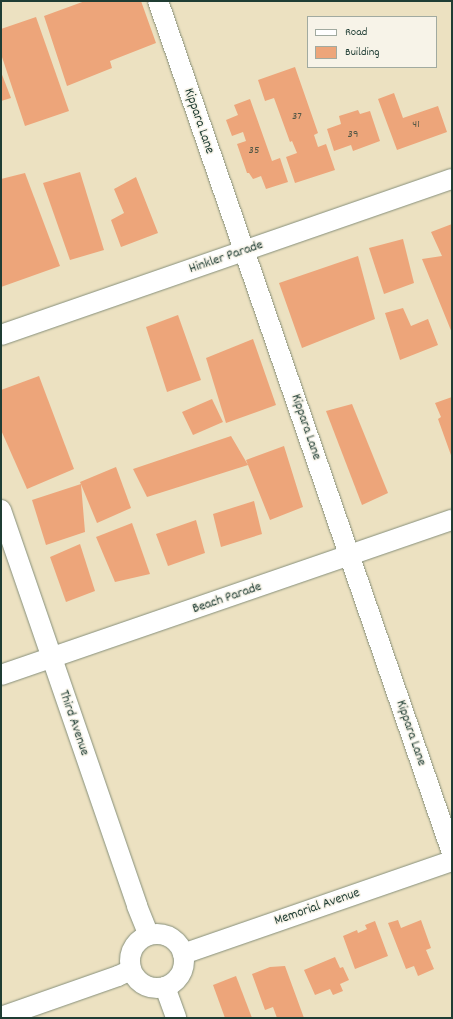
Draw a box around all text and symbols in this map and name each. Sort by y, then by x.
legend [307,16,437,68]
text: Road [345,24,367,41]
text: Building [345,44,380,61]
street label: Kippara Lane [180,86,218,156]
house number: 37 [292,110,302,124]
house number: 41 [412,118,420,132]
house number: 39 [348,128,358,142]
house number: 35 [249,144,259,158]
street label: Hinkler Parade [187,236,265,278]
street label: Kippara Lane [287,392,325,462]
street label: Beach Parade [190,578,264,618]
street label: Third Avenue [55,688,93,758]
street label: Kippara Lane [392,698,430,768]
street label: Memorial Avenue [272,885,362,929]

